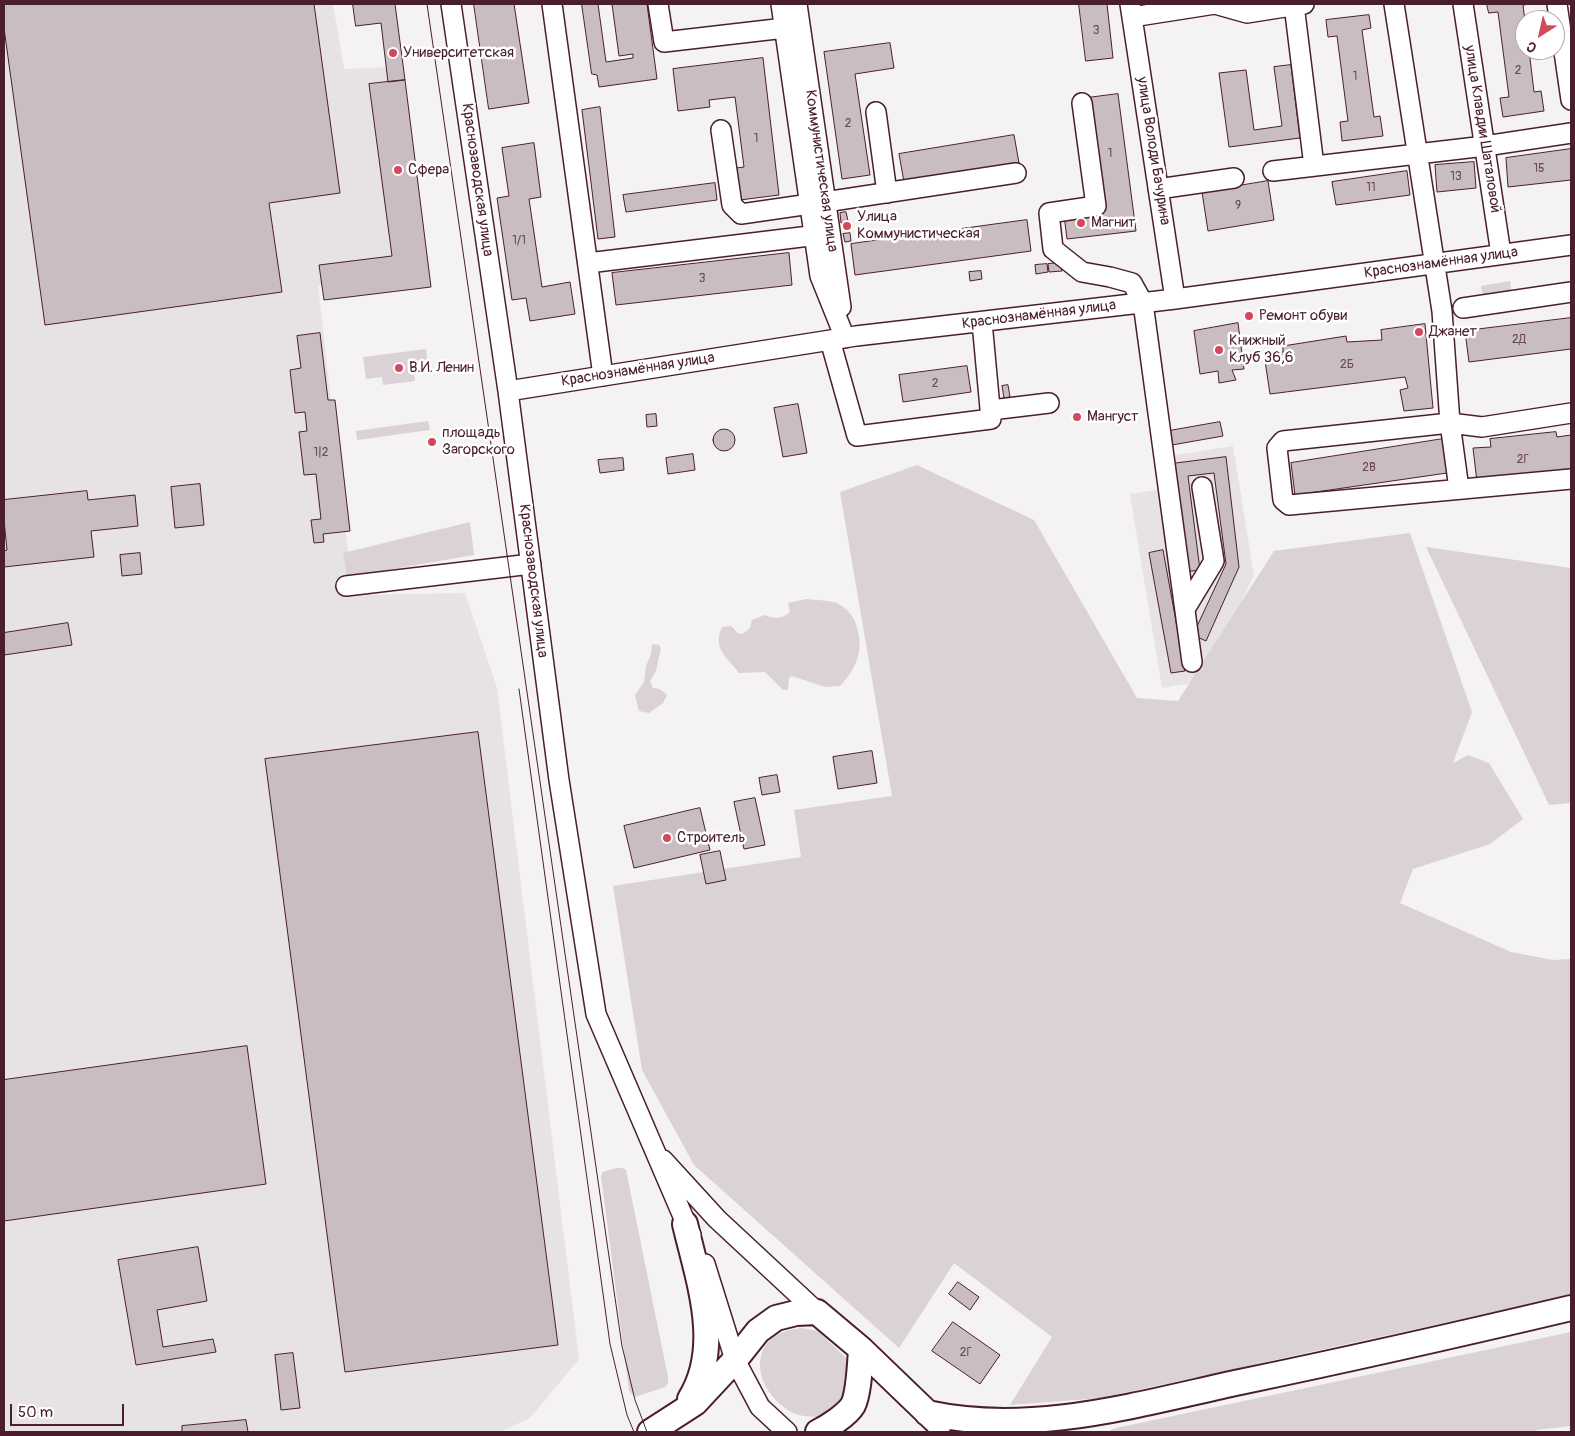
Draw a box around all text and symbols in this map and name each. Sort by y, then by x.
north arrow [1515,10,1565,60]
house number: 3 [1093,24,1099,38]
text: С [1523,37,1540,56]
place label: Университетская [403,44,514,62]
street label: улица Клавдии Шаталовой [1460,44,1504,214]
marker: Университетская [387,47,399,59]
house number: 2 [1515,64,1521,78]
house number: 1 [1353,70,1357,84]
street label: улица Володи Бачурина [1132,75,1174,227]
street label: Коммунистическая улица [801,89,841,253]
street label: Краснозаводская улица [457,102,497,258]
house number: 2 [845,117,851,131]
house number: 1 [754,132,758,146]
house number: 1 [1108,147,1112,161]
place label: Сфера [408,161,449,179]
house number: 15 [1533,162,1545,176]
marker: Сфера [392,164,404,176]
house number: 13 [1450,170,1462,184]
house number: 11 [1366,181,1376,195]
house number: 9 [1235,199,1241,213]
place label: Улица Коммунистическая [857,208,980,243]
place label: Магнит [1091,214,1136,232]
marker: Магнит [1075,217,1087,229]
marker: Улица Коммунистическая [841,220,853,232]
house number: 1/1 [512,234,526,248]
street label: Краснознамённая улица [1363,243,1519,283]
house number: 3 [699,272,705,286]
street label: Краснознамённая улица [961,297,1117,333]
place label: Ремонт обуви [1259,307,1347,325]
marker: Ремонт обуви [1243,310,1255,322]
place label: Джанет [1429,323,1477,341]
marker: Джанет [1413,326,1425,338]
place label: Книжный Клуб 36,6 [1229,332,1293,367]
house number: 2Д [1512,333,1526,347]
marker: Книжный Клуб 36,6 [1213,344,1225,356]
street label: Краснознамённая улица [560,349,716,391]
house number: 2Б [1340,358,1354,372]
place label: В.И. Ленин [409,359,474,377]
marker: В.И. Ленин [393,362,405,374]
house number: 2 [932,377,938,391]
place label: Мангуст [1087,408,1139,426]
marker: Мангуст [1071,411,1083,423]
place label: площадь Загорского [442,424,515,459]
marker: площадь Загорского [426,436,438,448]
house number: 1|2 [313,446,329,460]
house number: 2Г [1517,453,1529,467]
house number: 2В [1362,461,1376,475]
street label: Краснозаводская улица [515,503,551,659]
place label: Строитель [677,829,745,847]
marker: Строитель [661,832,673,844]
house number: 2Г [960,1346,972,1360]
scale bar [12,1394,126,1426]
text: 50 m [18,1403,53,1422]

